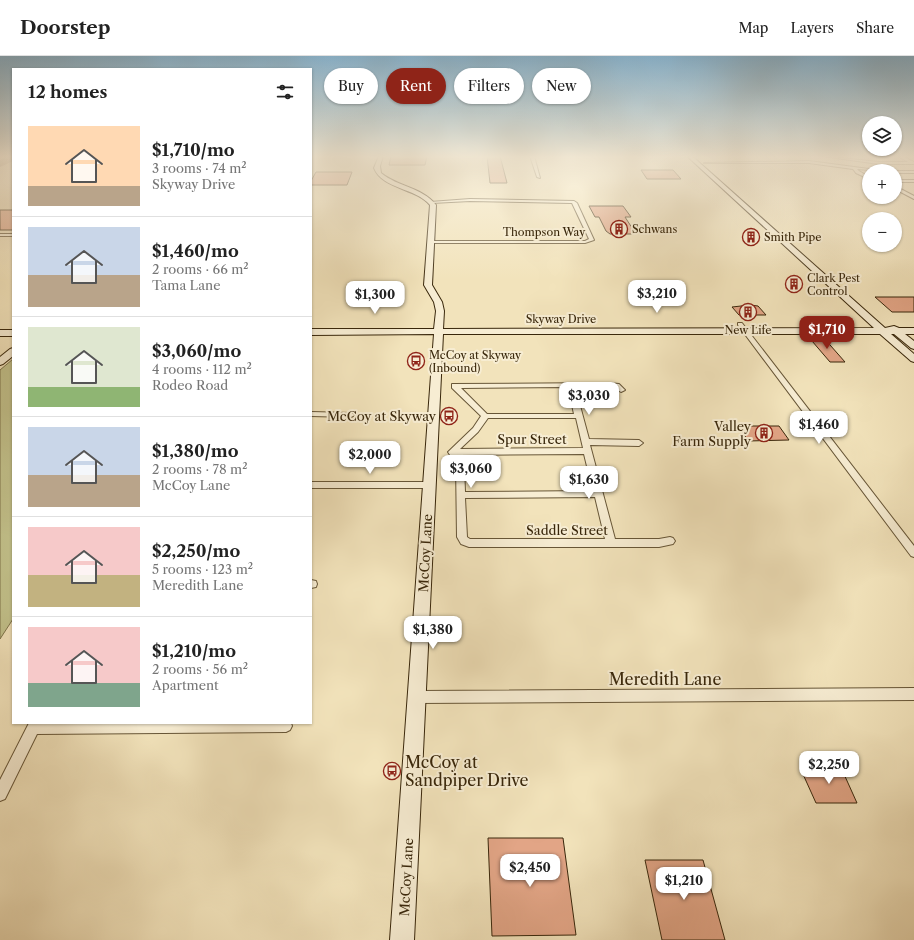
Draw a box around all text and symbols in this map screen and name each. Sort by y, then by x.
text: Doorstep [20,16,110,39]
text: Map [738,19,768,37]
text: Layers [790,19,834,37]
text: Share [856,19,894,37]
chip: Buy [324,68,378,104]
chip: Rent [386,68,446,104]
chip: Filters [454,68,524,104]
chip: New [532,68,591,104]
icon: filters [274,81,296,103]
text: 12 homes [28,82,107,102]
map controls [862,116,902,252]
button: layers [862,116,902,156]
text: $1,710/mo [152,140,235,160]
icon: home [60,142,108,190]
text: 3 rooms · 74 m² [152,160,247,176]
button: + [862,164,902,204]
text: Skyway Drive [152,176,235,192]
button: − [862,212,902,252]
building icon: Schwans [609,219,629,239]
place label: Schwans [632,222,677,236]
street label: Thompson Way [503,225,586,239]
building icon: Smith Pipe [741,227,761,247]
place label: Smith Pipe [764,230,821,244]
text: $1,460/mo [152,241,239,261]
icon: home [60,243,108,291]
text: 2 rooms · 66 m² [152,261,249,277]
place label: Clark Pest Control [807,271,860,298]
building icon: Clark Pest Control [784,274,804,294]
text: Tama Lane [152,277,220,293]
pin: $3,210 [624,280,690,314]
pin: $1,300 [342,281,408,315]
text: $3,210 [637,285,677,301]
text: $1,300 [355,286,395,302]
building icon: New Life [738,302,758,322]
street label: Skyway Drive [526,312,596,326]
pin: $1,710 [794,316,860,350]
text: $1,710 [808,321,846,337]
place label: New Life [725,323,772,337]
text: $3,060/mo [152,341,241,361]
icon: home [60,343,108,391]
place label: McCoy at Skyway (Inbound) [429,348,522,375]
bus stop icon: McCoy at Skyway (Inbound) [406,351,426,371]
text: 4 rooms · 112 m² [152,361,252,377]
text: Rodeo Road [152,377,228,393]
pin: $3,030 [556,382,622,416]
text: $3,030 [568,387,610,403]
bus stop icon: McCoy at Skyway [439,406,459,426]
place label: McCoy at Skyway [327,408,437,424]
pin: $1,460 [786,411,852,445]
text: $1,460 [799,416,839,432]
place label: Valley Farm Supply [672,418,752,449]
building icon: Valley Farm Supply [754,423,774,443]
street label: Spur Street [497,431,567,447]
text: $1,380/mo [152,441,239,461]
pin: $2,000 [337,441,403,475]
icon: home [60,443,108,491]
text: $2,000 [348,446,392,462]
pin: $3,060 [438,455,504,489]
text: $3,060 [450,460,492,476]
text: 2 rooms · 78 m² [152,461,248,477]
pin: $1,630 [556,466,622,500]
text: $1,630 [569,471,609,487]
text: McCoy Lane [152,477,230,493]
street label: McCoy Lane [415,513,435,593]
street label: Saddle Street [526,522,608,538]
text: $2,250/mo [152,541,240,561]
icon: home [60,543,108,591]
text: 5 rooms · 123 m² [152,561,253,577]
text: Meredith Lane [152,577,244,593]
pin: $1,380 [400,616,466,650]
text: $1,380 [413,621,453,637]
text: $1,210/mo [152,641,236,661]
icon: home [60,643,108,691]
text: 2 rooms · 56 m² [152,661,248,677]
street label: Meredith Lane [609,669,721,689]
text: Apartment [152,677,219,693]
pin: $2,250 [796,751,862,785]
place label: McCoy at Sandpiper Drive [405,752,529,790]
text: $2,250 [808,756,850,772]
bus stop icon: McCoy at Sandpiper Drive [382,761,402,781]
street label: McCoy Lane [396,837,416,917]
pin: $2,450 [497,854,563,888]
text: $2,450 [509,859,551,875]
pin: $1,210 [651,867,717,901]
text: $1,210 [665,872,703,888]

